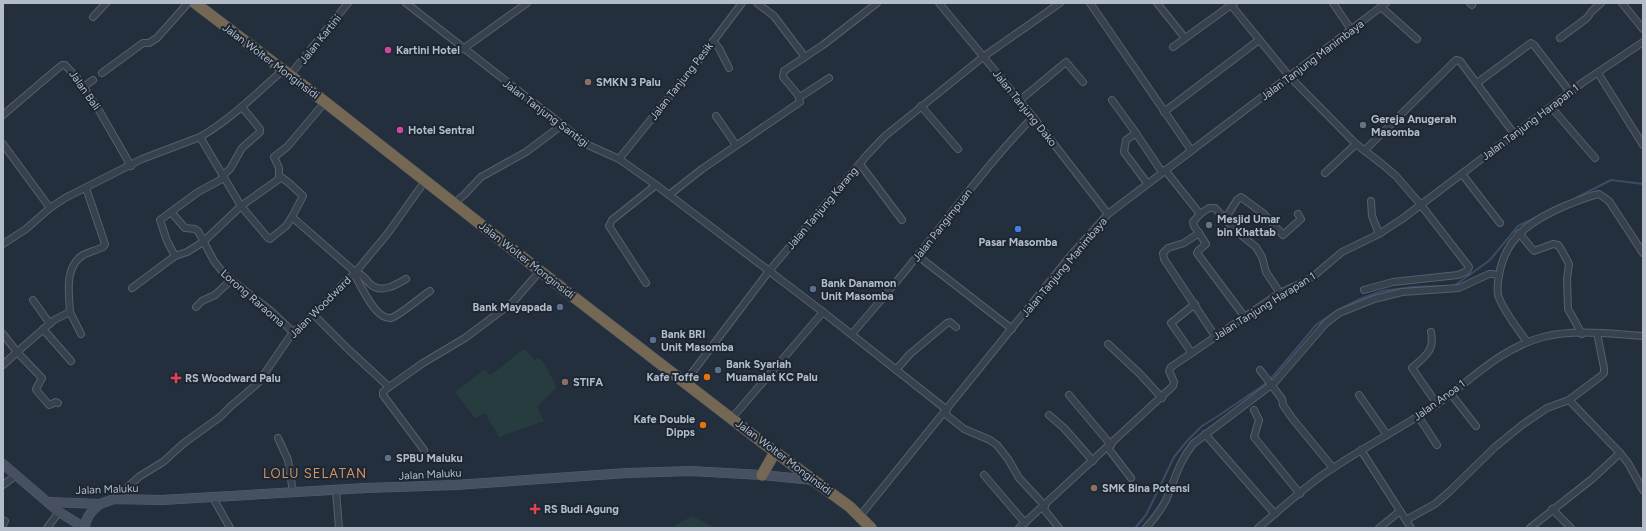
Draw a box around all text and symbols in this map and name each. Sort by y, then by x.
street label: Jalan Kartini [297,12,344,67]
street label: Jalan Tanjung Manimbaya [1258,17,1366,103]
street label: Jalan Wolter Monginsidi [220,21,321,102]
street label: Jalan Tanjung Pesik [647,39,716,123]
place label: Kartini Hotel [396,44,460,57]
marker: Kartini Hotel [383,45,393,55]
street label: Jalan Bali [66,68,103,113]
street label: Jalan Tanjung Dako [990,68,1059,149]
place label: SMKN 3 Palu [596,76,661,89]
street label: Jalan Tanjung Santigi [500,77,591,150]
marker: SMKN 3 Palu [583,77,593,87]
street label: Jalan Tanjung Harapan 1 [1479,82,1582,163]
place label: Gereja Anugerah Masomba [1371,113,1457,139]
marker: Gereja Anugerah Masomba [1358,120,1368,130]
place label: Hotel Sentral [408,124,475,137]
marker: Hotel Sentral [395,125,405,135]
street label: Jalan Tanjung Karang [784,164,861,252]
street label: Jalan Pangimpuan [910,186,975,264]
place label: Mesjid Umar bin Khattab [1217,213,1281,239]
street label: Jalan Tanjung Manimbaya [1019,215,1110,320]
street label: Jalan Wolter Monginsidi [476,219,577,302]
marker: Mesjid Umar bin Khattab [1204,220,1214,230]
marker: Pasar Masomba [1013,224,1023,234]
place label: Pasar Masomba [979,236,1058,249]
street label: Lorong Raraoma [218,267,287,330]
street label: Jalan Tanjung Harapan 1 [1211,270,1318,343]
street label: Jalan Woodward [287,274,354,341]
place label: Bank Danamon Unit Masomba [821,277,896,303]
marker: Bank Danamon Unit Masomba [808,284,818,294]
place label: Bank Mayapada [473,301,552,314]
marker: Bank Mayapada [555,302,565,312]
place label: Bank BRI Unit Masomba [661,328,734,354]
marker: Bank BRI Unit Masomba [648,335,658,345]
place label: Bank Syariah Muamalat KC Palu [726,358,818,384]
marker: Bank Syariah Muamalat KC Palu [713,365,723,375]
place label: Kafe Toffe [647,371,699,384]
marker: RS Woodward Palu [170,372,182,384]
place label: RS Woodward Palu [185,372,281,385]
marker: Kafe Toffe [702,372,712,382]
place label: STIFA [573,376,603,389]
marker: STIFA [560,377,570,387]
street label: Jalan Anoa 1 [1411,377,1468,424]
place label: Kafe Double Dipps [634,413,695,439]
street label: Jalan Wolter Monginsidi [733,417,834,498]
marker: Kafe Double Dipps [698,420,708,430]
place label: SPBU Maluku [396,452,463,465]
marker: SPBU Maluku [383,453,393,463]
district label: LOLU SELATAN [263,466,367,481]
street label: Jalan Maluku [398,466,462,483]
street label: Jalan Maluku [75,482,139,497]
place label: SMK Bina Potensi [1102,482,1190,495]
marker: SMK Bina Potensi [1089,483,1099,493]
marker: RS Budi Agung [529,503,541,515]
place label: RS Budi Agung [544,503,619,516]

